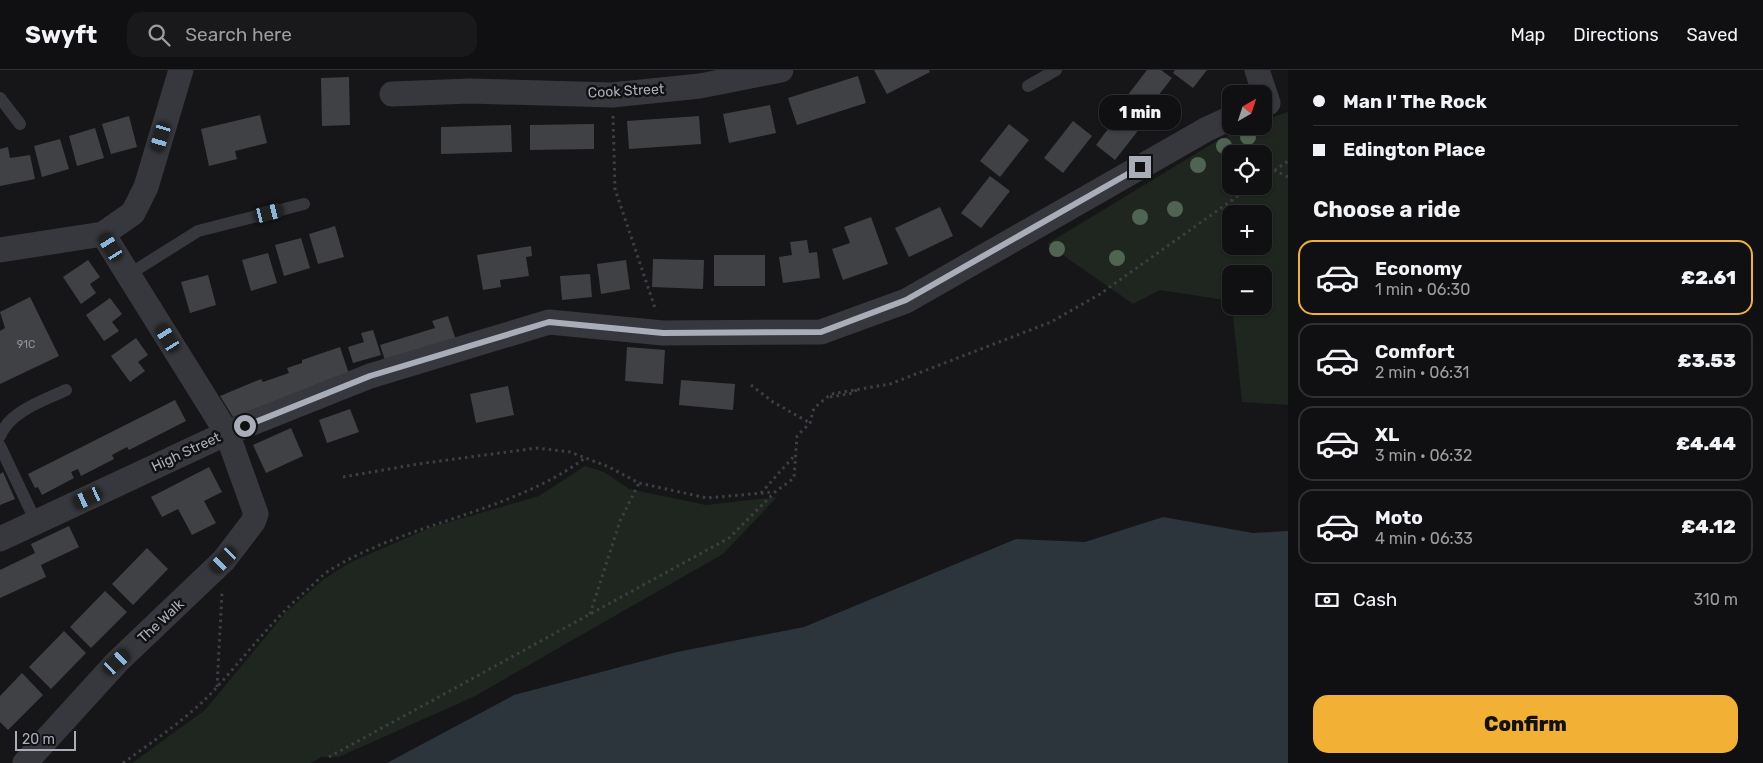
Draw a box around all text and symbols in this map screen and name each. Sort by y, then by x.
search box [127,12,477,57]
text: Swyft [25,21,97,49]
icon: search [145,21,173,49]
text: Search here [185,23,292,46]
text: Map [1510,24,1545,46]
text: Directions [1573,24,1659,46]
text: Saved [1687,24,1738,46]
street label: Cook Street [587,80,665,101]
north arrow [1222,85,1272,135]
map controls [1222,85,1272,315]
text: Man I' The Rock [1343,90,1487,113]
callout: 1 min [1099,94,1181,129]
text: 1 min [1119,103,1161,122]
car [149,120,172,154]
text: Edington Place [1343,138,1486,161]
button: locate [1222,145,1272,195]
route end [1129,156,1151,178]
text: Choose a ride [1313,196,1460,223]
car [252,202,285,224]
button: + [1222,205,1272,255]
car [96,230,125,264]
icon: car [1315,255,1360,300]
text: Economy [1375,257,1462,280]
button: − [1222,265,1272,315]
text: £2.61 [1681,266,1736,289]
text: 1 min · 06:30 [1375,280,1470,299]
car [153,321,182,355]
house number: 91C [17,338,35,351]
icon: car [1315,338,1360,383]
text: Comfort [1375,340,1455,363]
text: £3.53 [1678,349,1736,372]
text: 2 min · 06:31 [1375,363,1469,382]
route start [234,415,256,437]
icon: car [1315,421,1360,466]
text: XL [1375,423,1399,446]
street label: High Street [149,428,224,475]
text: £4.44 [1676,432,1736,455]
text: 3 min · 06:32 [1375,446,1472,465]
car [71,485,104,511]
icon: car [1315,504,1360,549]
text: Moto [1375,506,1423,529]
text: £4.12 [1681,515,1736,538]
text: 4 min · 06:33 [1375,529,1473,548]
car [208,544,239,576]
icon: cash [1313,586,1341,614]
text: Cash [1353,588,1397,611]
text: 310 m [1694,590,1738,609]
street label: The Walk [134,595,188,647]
car [100,646,133,678]
button: Confirm [1313,695,1738,753]
scale bar [15,728,76,751]
text: 20 m [22,731,55,748]

